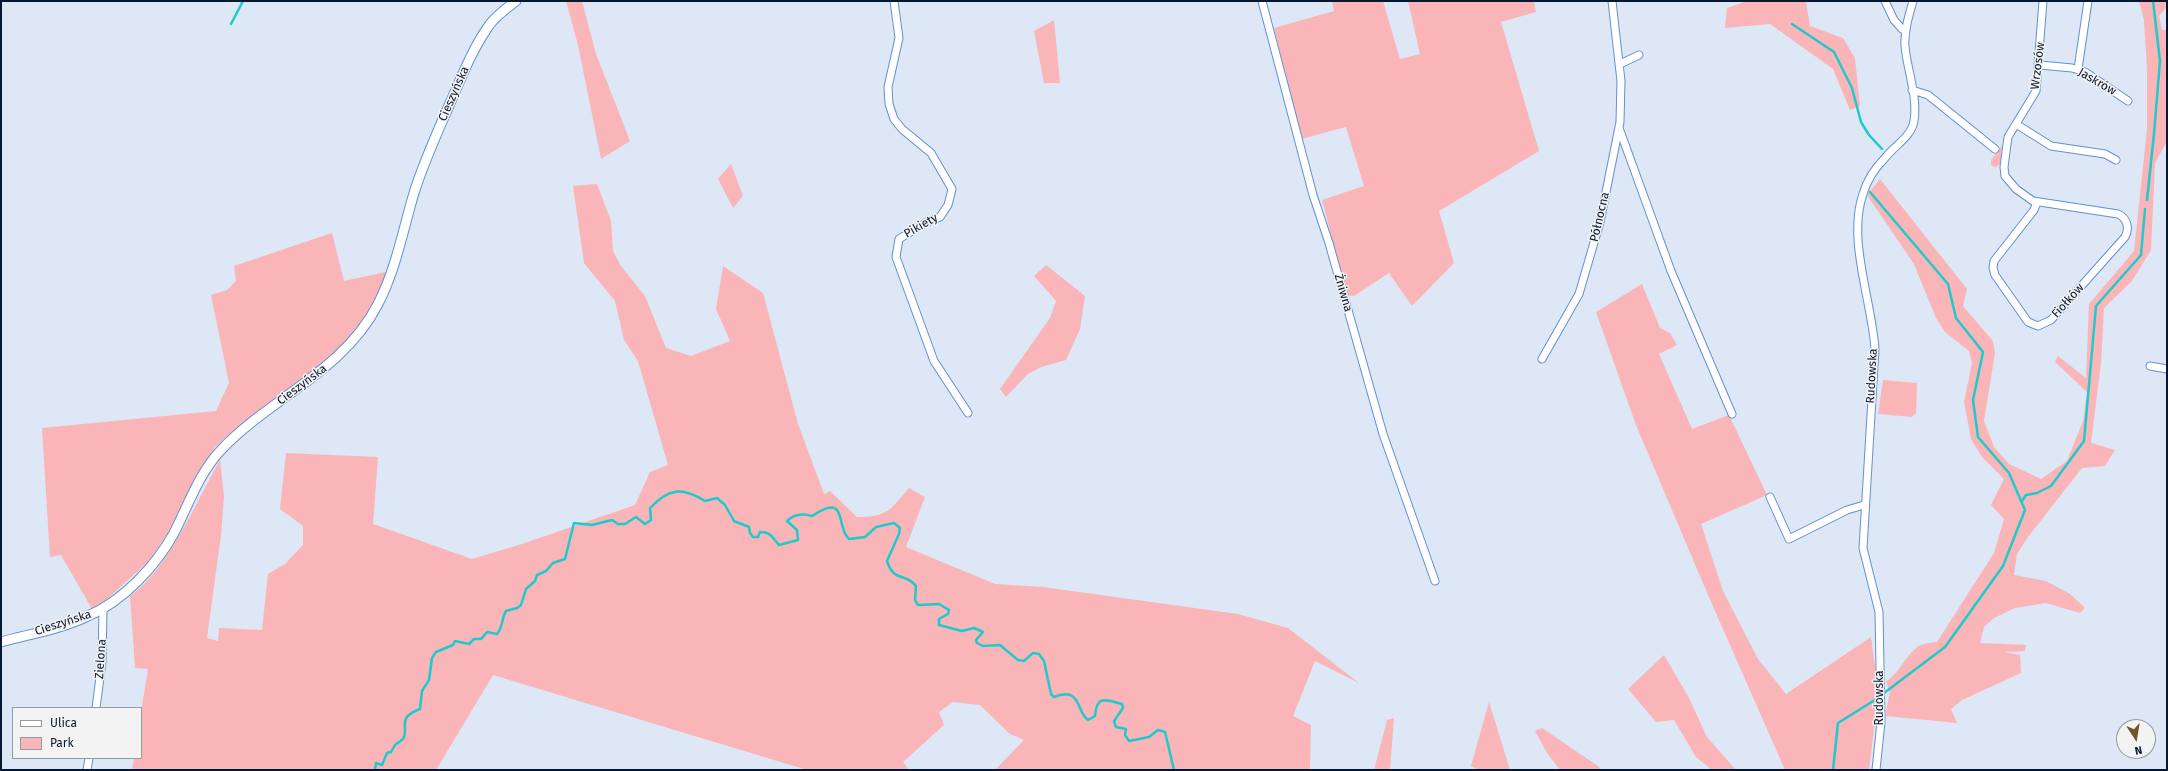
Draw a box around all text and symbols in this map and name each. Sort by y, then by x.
street label: Wrzosów [2028,41,2048,91]
street label: Cieszyńska [436,64,472,124]
street label: Jaskrów [2075,65,2119,99]
street label: Północna [1587,191,1613,243]
street label: Pikiety [902,211,940,241]
street label: Żniwna [1331,272,1355,314]
street label: Fiołków [2049,281,2087,321]
street label: Rudowska [1863,348,1881,404]
street label: Cieszyńska [274,362,330,408]
street label: Cieszyńska [33,607,93,639]
street label: Zielona [92,638,110,680]
street label: Rudowska [1873,670,1887,726]
legend [12,707,142,759]
text: Ulica [50,716,77,730]
north arrow [2116,719,2156,759]
text: Park [50,736,74,750]
text: N [2133,743,2143,757]

